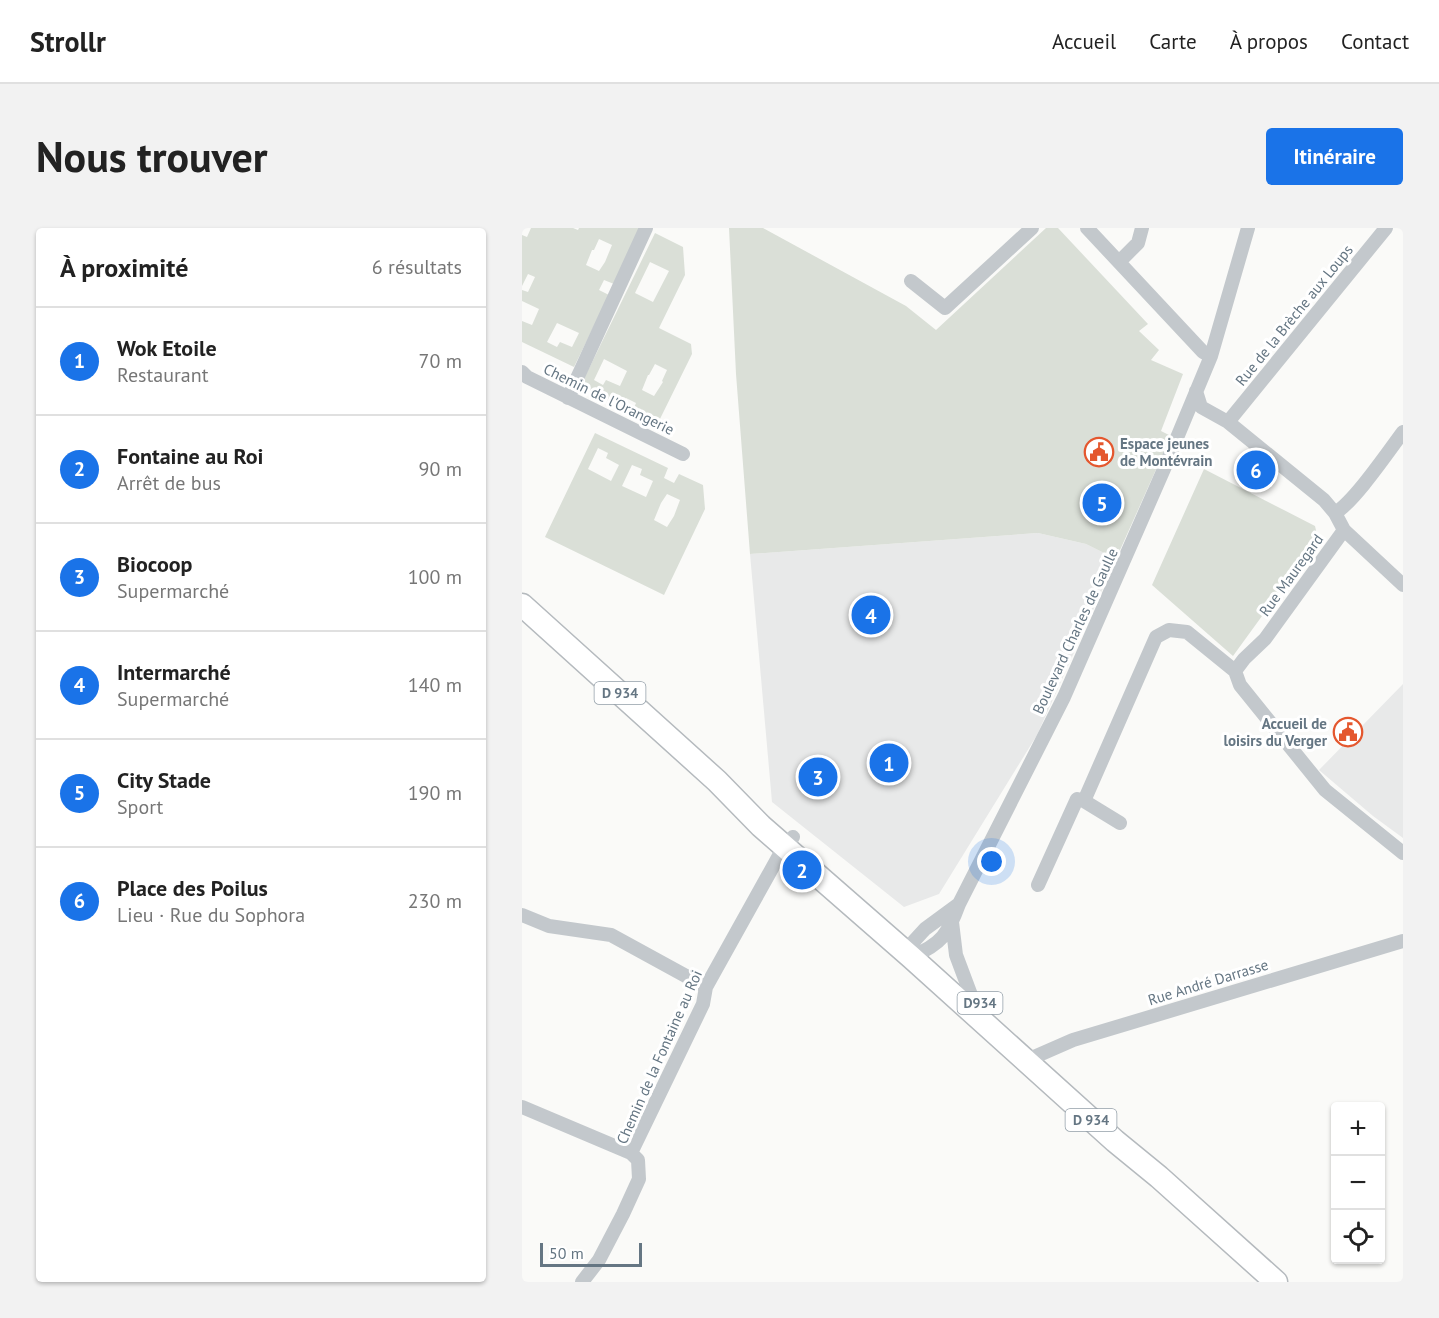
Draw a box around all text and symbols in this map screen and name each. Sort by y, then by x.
text: Strollr [30,23,106,60]
text: Accueil [1052,28,1116,55]
text: Carte [1149,28,1197,55]
text: À propos [1230,28,1308,55]
text: Contact [1341,28,1409,55]
button: Itinéraire [1266,128,1403,185]
text: Nous trouver [36,129,267,184]
street label: Rue de la Brèche aux Loups [1231,241,1357,389]
text: À proximité [60,251,188,284]
text: 6 résultats [372,254,462,280]
text: Wok Etoile [117,334,217,362]
text: 1 [74,348,85,374]
text: 70 m [419,348,462,374]
street label: Chemin de l'Orangerie [541,359,677,439]
text: Restaurant [117,362,208,388]
place label: Espace jeunes de Montévrain [1120,434,1212,470]
public building icon: Espace jeunes de Montévrain [1083,436,1115,468]
text: Fontaine au Roi [117,442,263,470]
pin: 6 [1236,448,1276,492]
text: 2 [74,456,85,482]
text: 90 m [419,456,462,482]
text: Arrêt de bus [117,470,221,496]
pin: 5 [1082,480,1122,526]
street label: Rue Mauregard [1255,530,1327,620]
street label: Boulevard Charles de Gaulle [1028,545,1122,717]
text: Biocoop [117,550,192,578]
text: 3 [74,564,85,590]
text: 100 m [408,564,462,590]
text: Supermarché [117,578,229,604]
pin: 4 [852,592,890,638]
text: Intermarché [117,658,231,686]
text: 4 [74,672,85,698]
text: 140 m [408,672,462,698]
road number: D 934 [594,682,646,704]
text: Supermarché [117,686,229,712]
place label: Accueil de loisirs du Verger [1224,714,1328,750]
public building icon: Accueil de loisirs du Verger [1332,716,1364,748]
pin: 1 [870,740,908,786]
pin: 3 [798,754,838,800]
text: City Stade [117,766,211,794]
text: 5 [74,780,85,806]
text: 190 m [408,780,462,806]
text: Sport [117,794,163,820]
your location [977,847,1006,876]
pin: 2 [782,848,822,892]
text: Place des Poilus [117,874,268,902]
text: 6 [74,888,85,914]
text: 230 m [408,888,462,914]
text: Lieu · Rue du Sophora [117,902,305,928]
street label: Rue André Darrasse [1145,955,1271,1009]
street label: Chemin de la Fontaine au Roi [612,967,706,1147]
road number: D934 [958,992,1002,1014]
map controls [1331,1102,1385,1264]
button: + [1331,1102,1385,1156]
road number: D 934 [1066,1109,1116,1131]
button: − [1331,1156,1385,1210]
button: locate [1331,1210,1385,1264]
scale bar [540,1240,642,1268]
text: 50 m [549,1243,584,1263]

